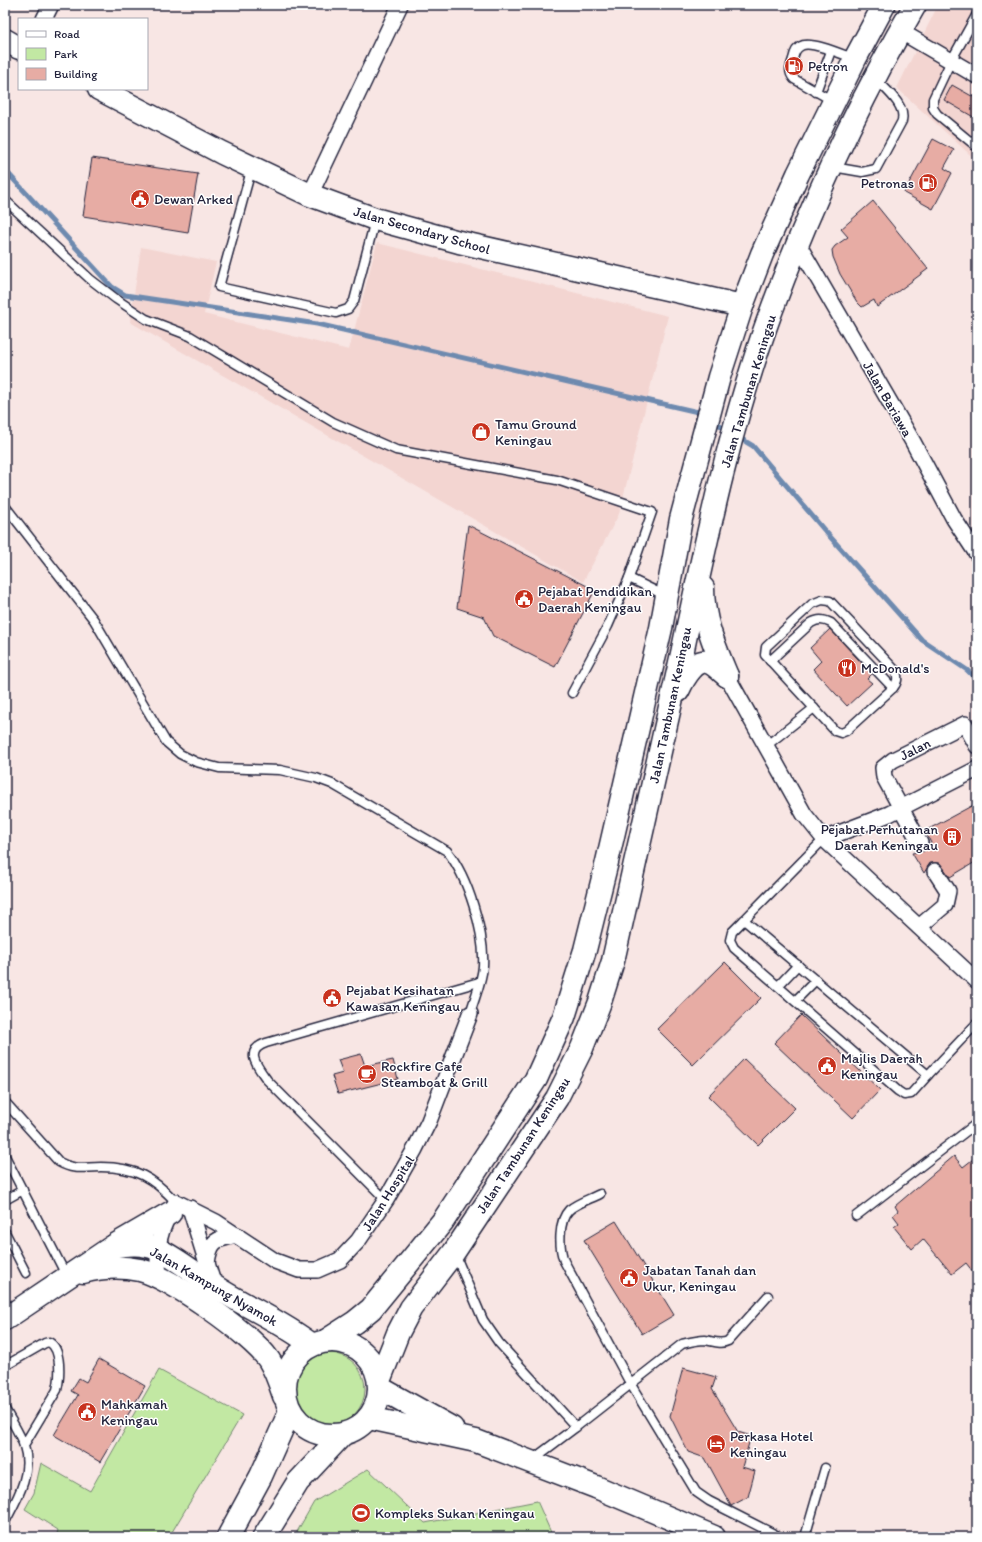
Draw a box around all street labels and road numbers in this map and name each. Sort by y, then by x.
street label: Jalan Secondary School [352,203,492,258]
street label: Jalan Tambunan Keningau [717,312,780,470]
street label: Jalan Bariawa [859,359,916,441]
street label: Jalan Tambunan Keningau [646,625,695,785]
street label: Jalan [897,734,934,764]
street label: Jalan Tambunan Keningau [473,1074,574,1217]
street label: Jalan Hospital [359,1152,418,1234]
street label: Jalan Kampung Nyamok [147,1243,281,1330]

